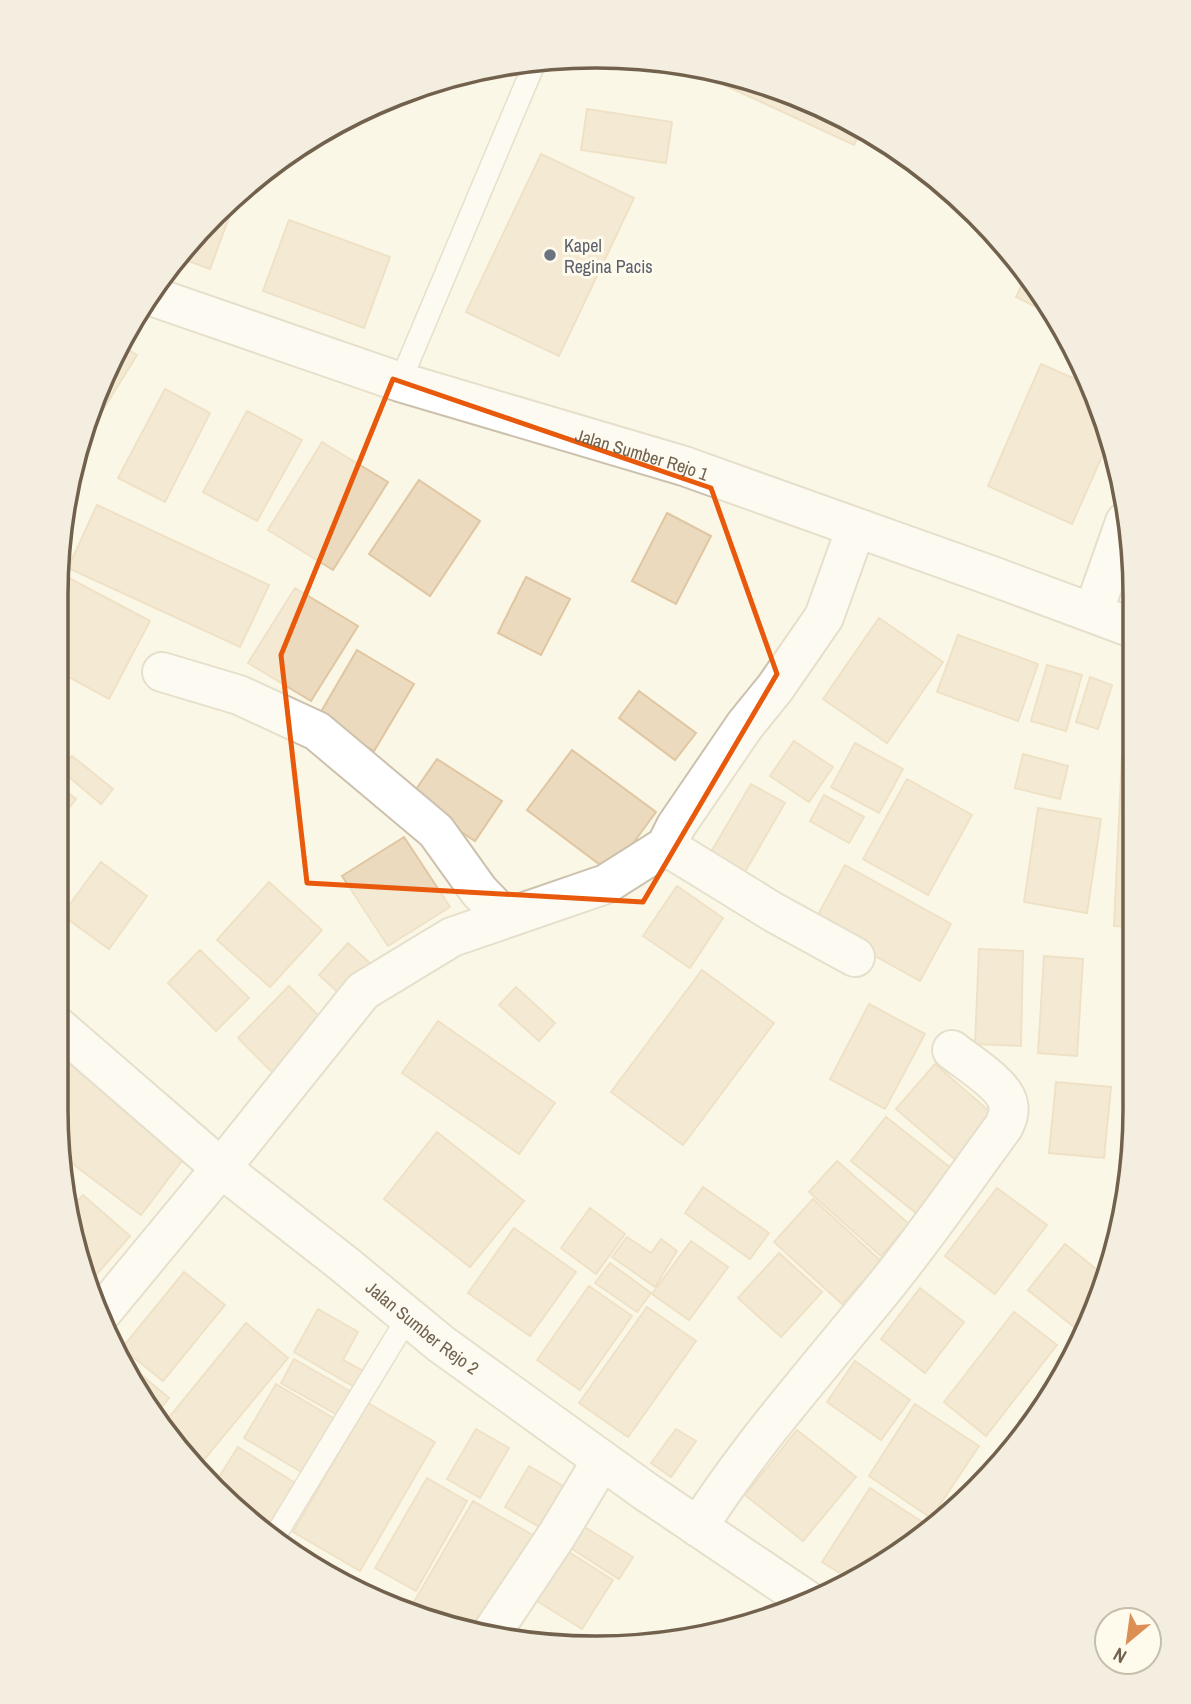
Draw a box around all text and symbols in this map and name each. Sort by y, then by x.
place label: Kapel Regina Pacis [564,233,653,279]
marker: Kapel Regina Pacis [542,247,558,263]
street label: Jalan Sumber Rejo 1 [572,422,713,487]
street label: Jalan Sumber Rejo 2 [361,1275,484,1380]
north arrow [1093,1606,1163,1676]
text: N [1109,1642,1131,1670]

